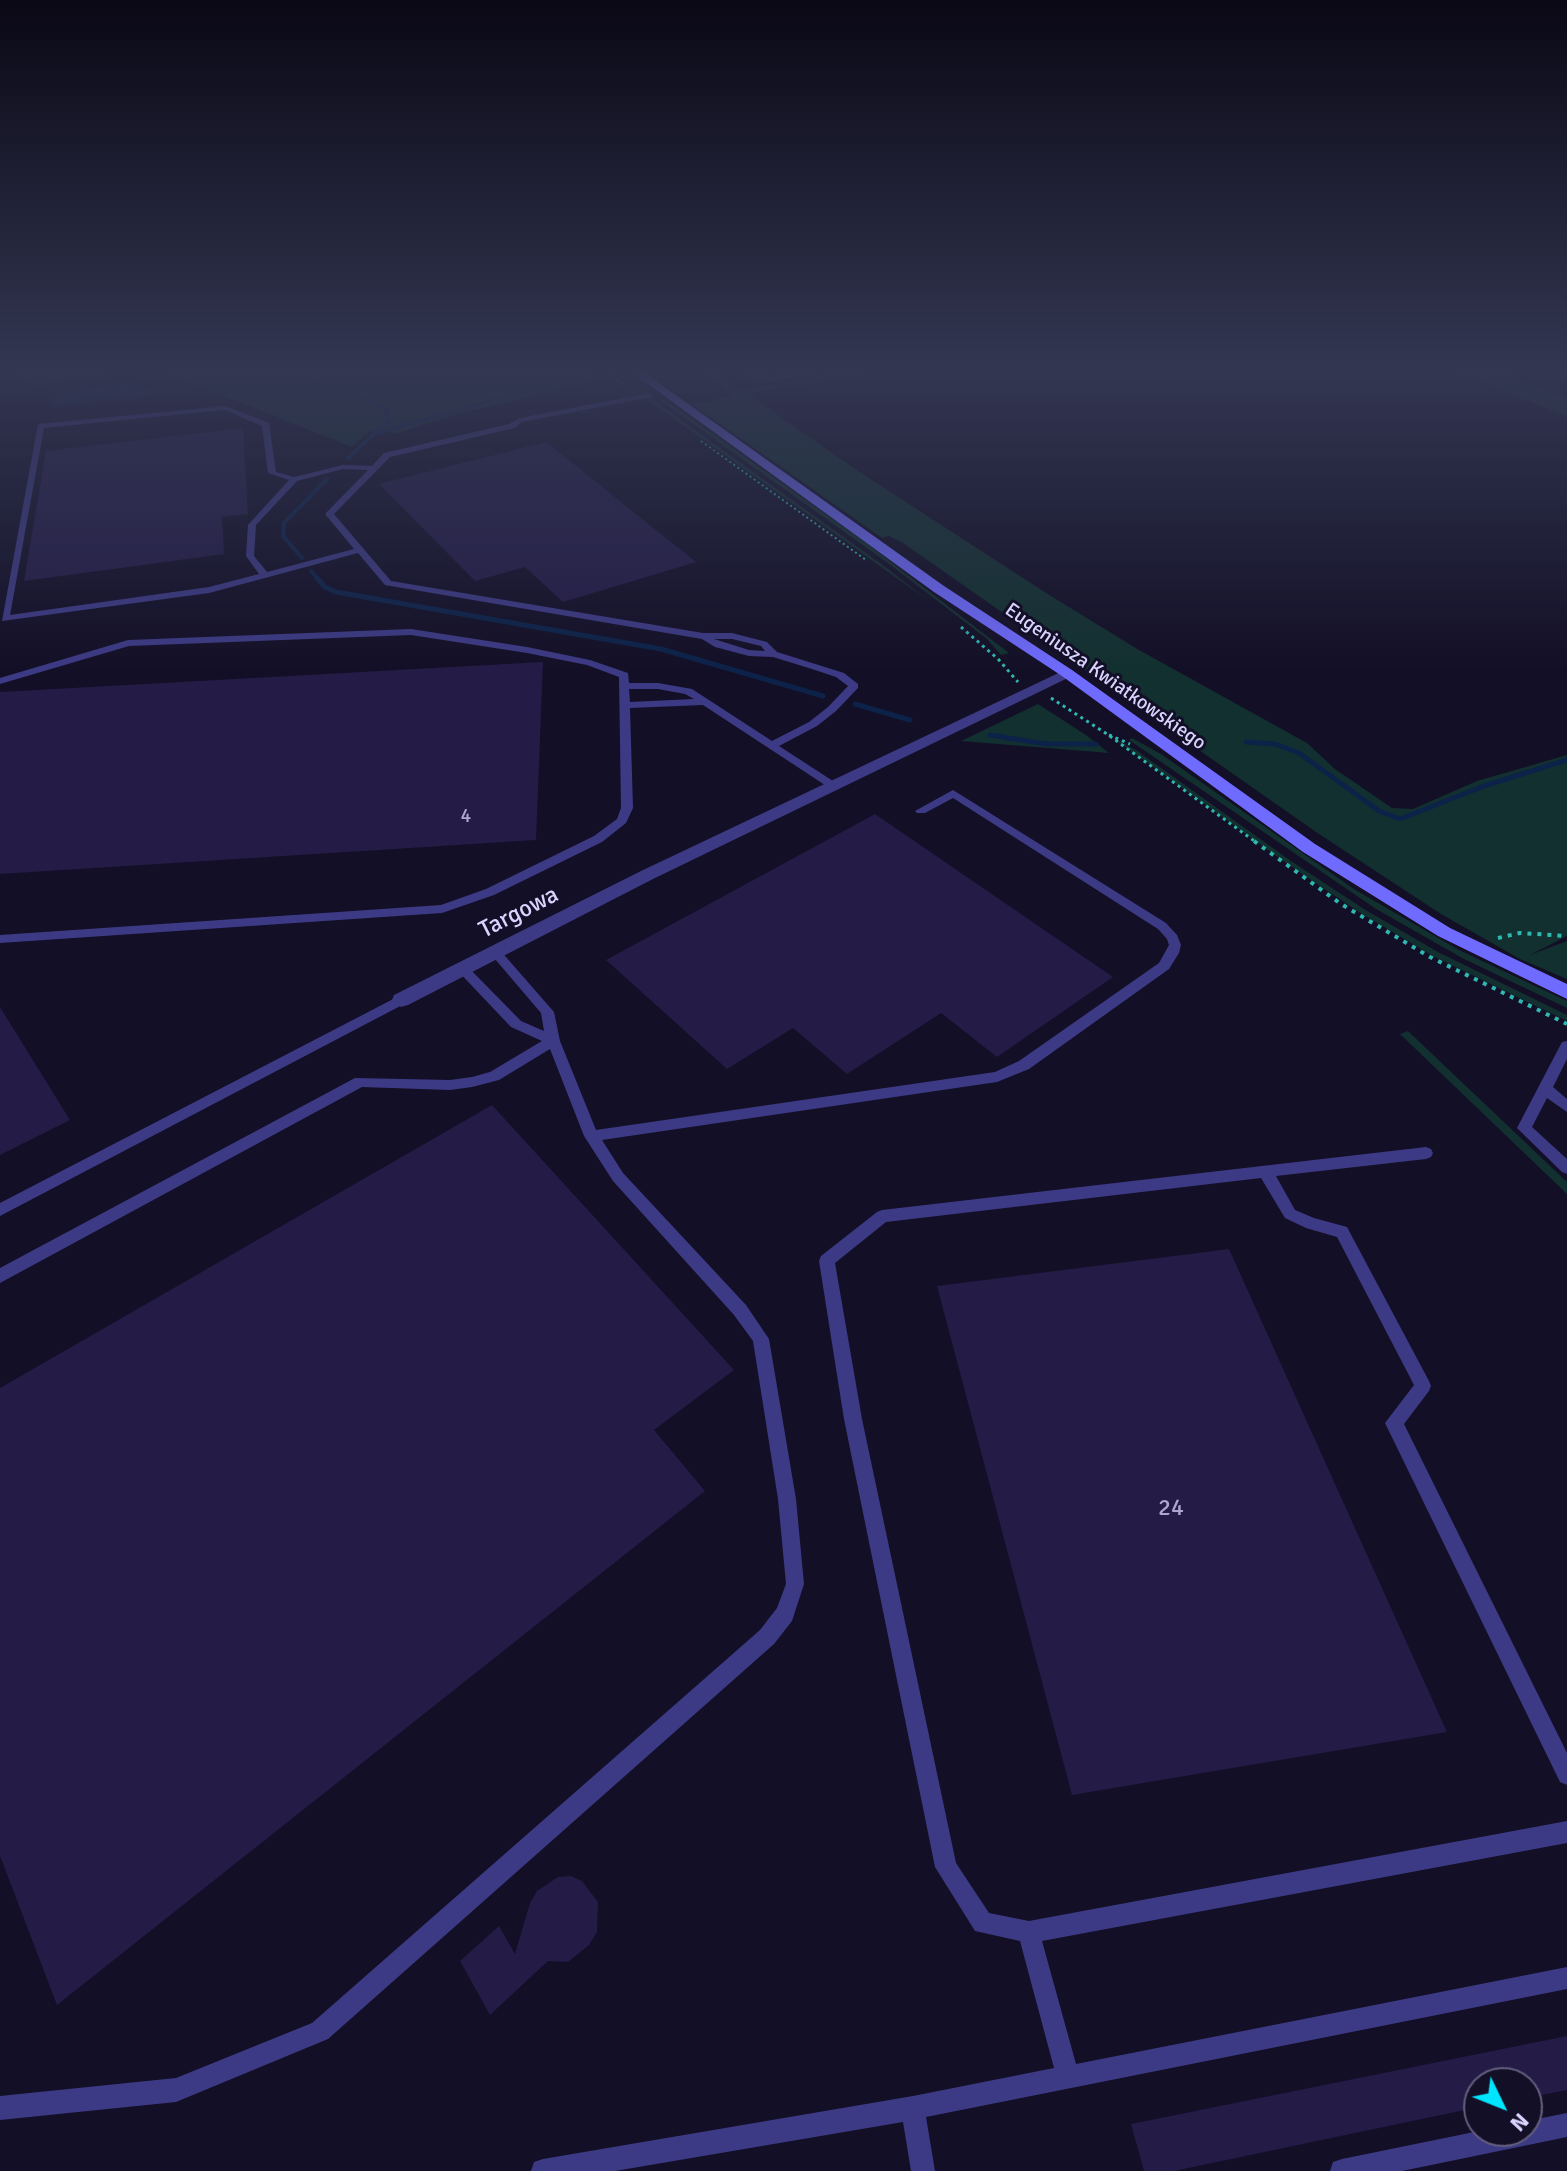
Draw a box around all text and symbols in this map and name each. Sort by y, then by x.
street label: Eugeniusza Kwiatkowskiego [1000,598,1210,756]
house number: 4 [461,805,471,829]
street label: Targowa [475,881,563,945]
house number: 24 [1158,1495,1184,1523]
north arrow [1463,2067,1543,2147]
text: N [1504,2108,1535,2137]

